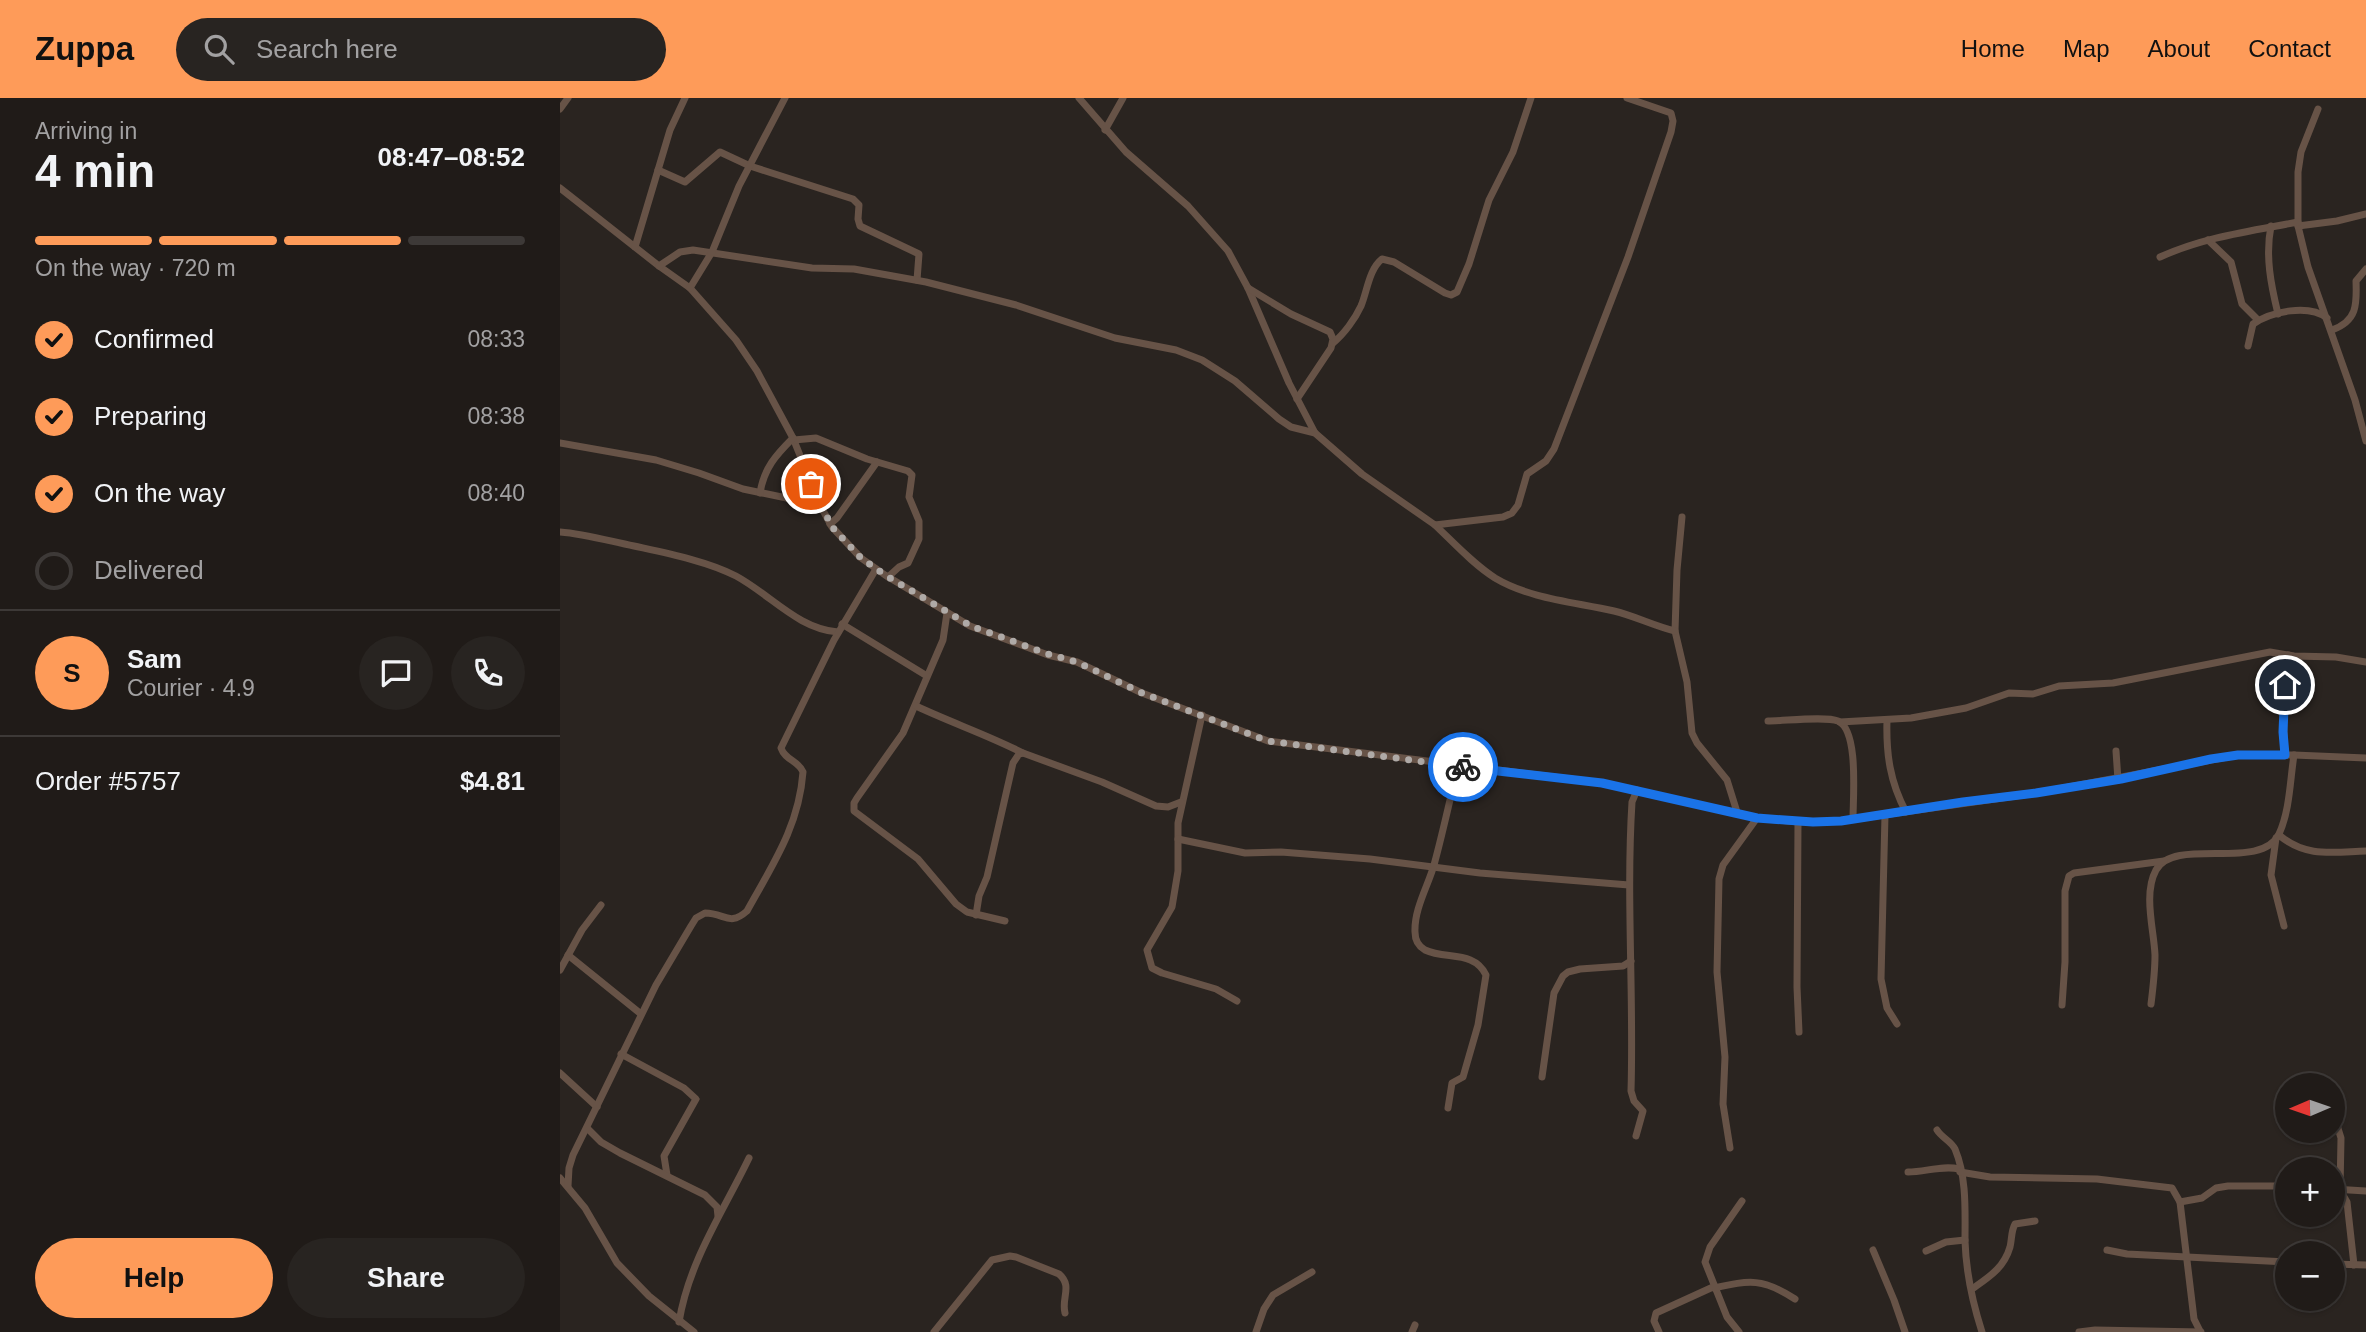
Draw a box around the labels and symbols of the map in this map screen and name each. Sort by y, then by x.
pin [781,454,841,514]
pin [2255,655,2315,715]
courier [1428,732,1498,802]
north arrow [2275,1073,2345,1143]

